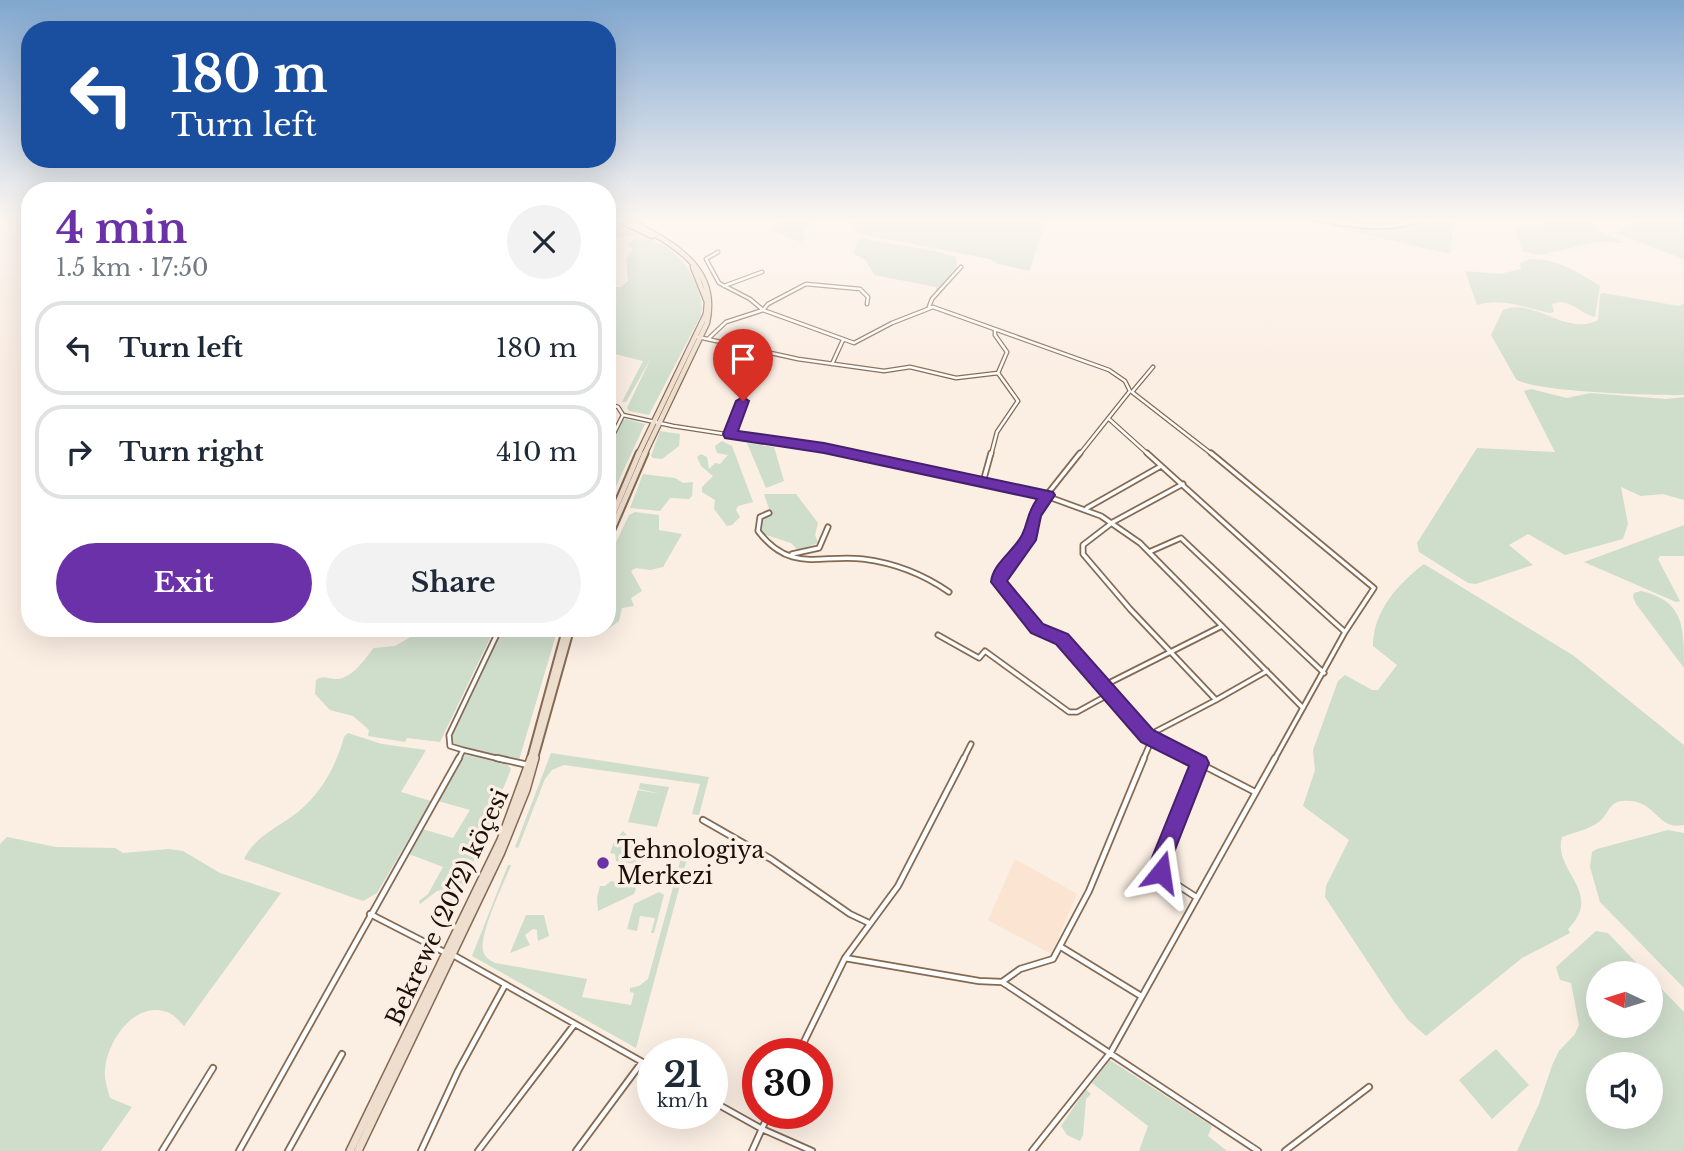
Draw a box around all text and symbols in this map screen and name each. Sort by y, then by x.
text: 180 m [171,44,328,105]
icon: left [56,49,147,140]
text: Turn left [171,105,317,145]
text: 4 min [56,202,187,254]
button: close [507,205,581,279]
text: 1.5 km · 17:50 [56,254,208,282]
icon: left [60,329,98,367]
pin [713,329,773,401]
text: Turn left [119,332,243,364]
text: 180 m [496,332,577,364]
icon: arrive [724,340,762,378]
icon: right [60,433,98,471]
text: Turn right [119,436,264,468]
text: 410 m [496,436,577,468]
button: Exit [56,543,312,623]
button: Share [326,543,581,623]
street label: Bekrewe (2072) köçesi [380,784,514,1030]
position arrow [1124,835,1198,909]
place label: Tehnologiya Merkezi [617,836,764,890]
marker: Tehnologiya Merkezi [595,855,611,871]
north arrow [1586,961,1662,1038]
map controls [1586,961,1663,1129]
speed limit sign: 30 [742,1038,833,1129]
button: sound [1586,1052,1663,1129]
text: 21 [663,1053,702,1096]
text: km/h [657,1090,708,1112]

